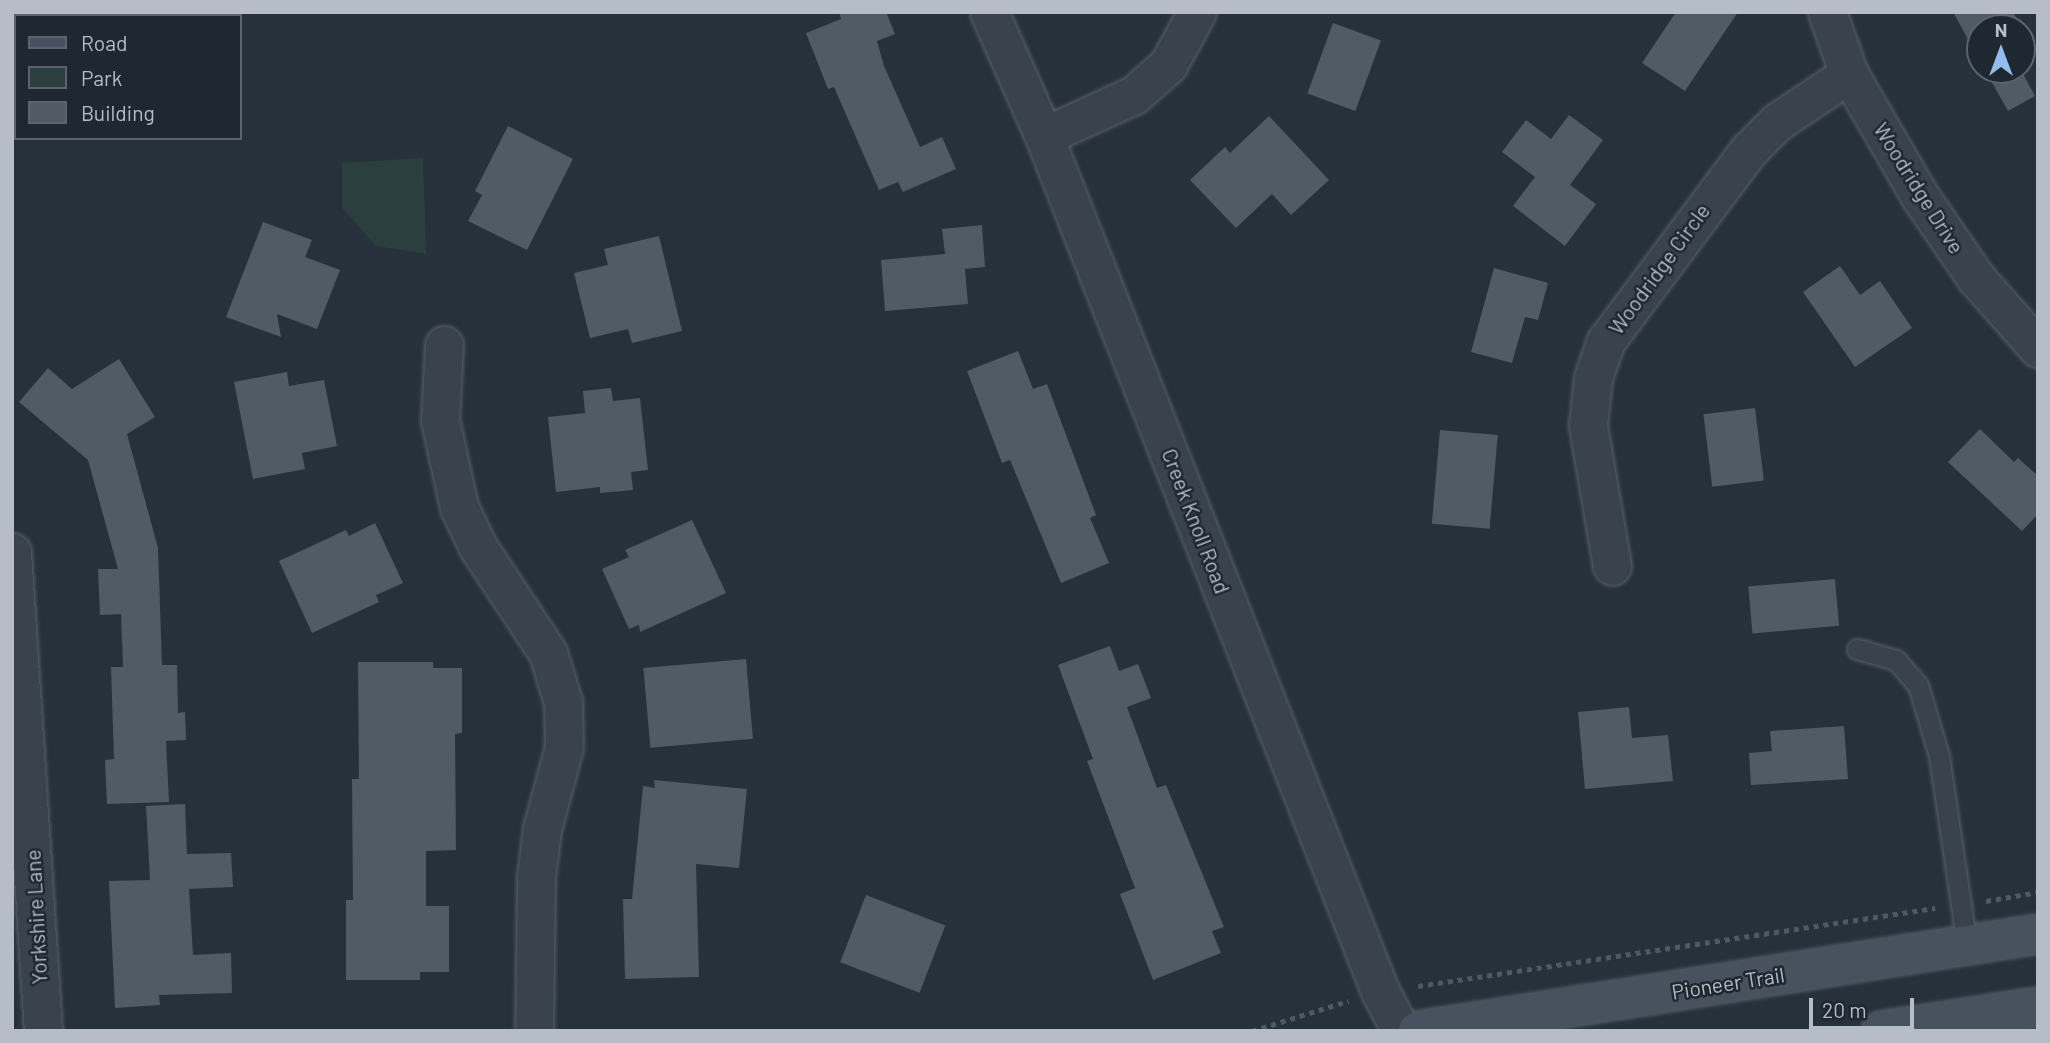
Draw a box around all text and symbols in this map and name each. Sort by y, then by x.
legend [14,14,242,140]
north arrow [1966,14,2036,84]
text: N [1995,18,2007,41]
text: Road [81,30,127,55]
text: Park [81,65,122,90]
text: Building [81,100,155,125]
street label: Woodridge Drive [1869,118,1969,258]
street label: Woodridge Circle [1603,199,1715,339]
street label: Creek Knoll Road [1157,445,1235,597]
street label: Yorkshire Lane [20,849,52,985]
street label: Pioneer Trail [1670,962,1786,1004]
scale bar [1812,984,1917,1028]
text: 20 m [1822,997,1867,1022]

